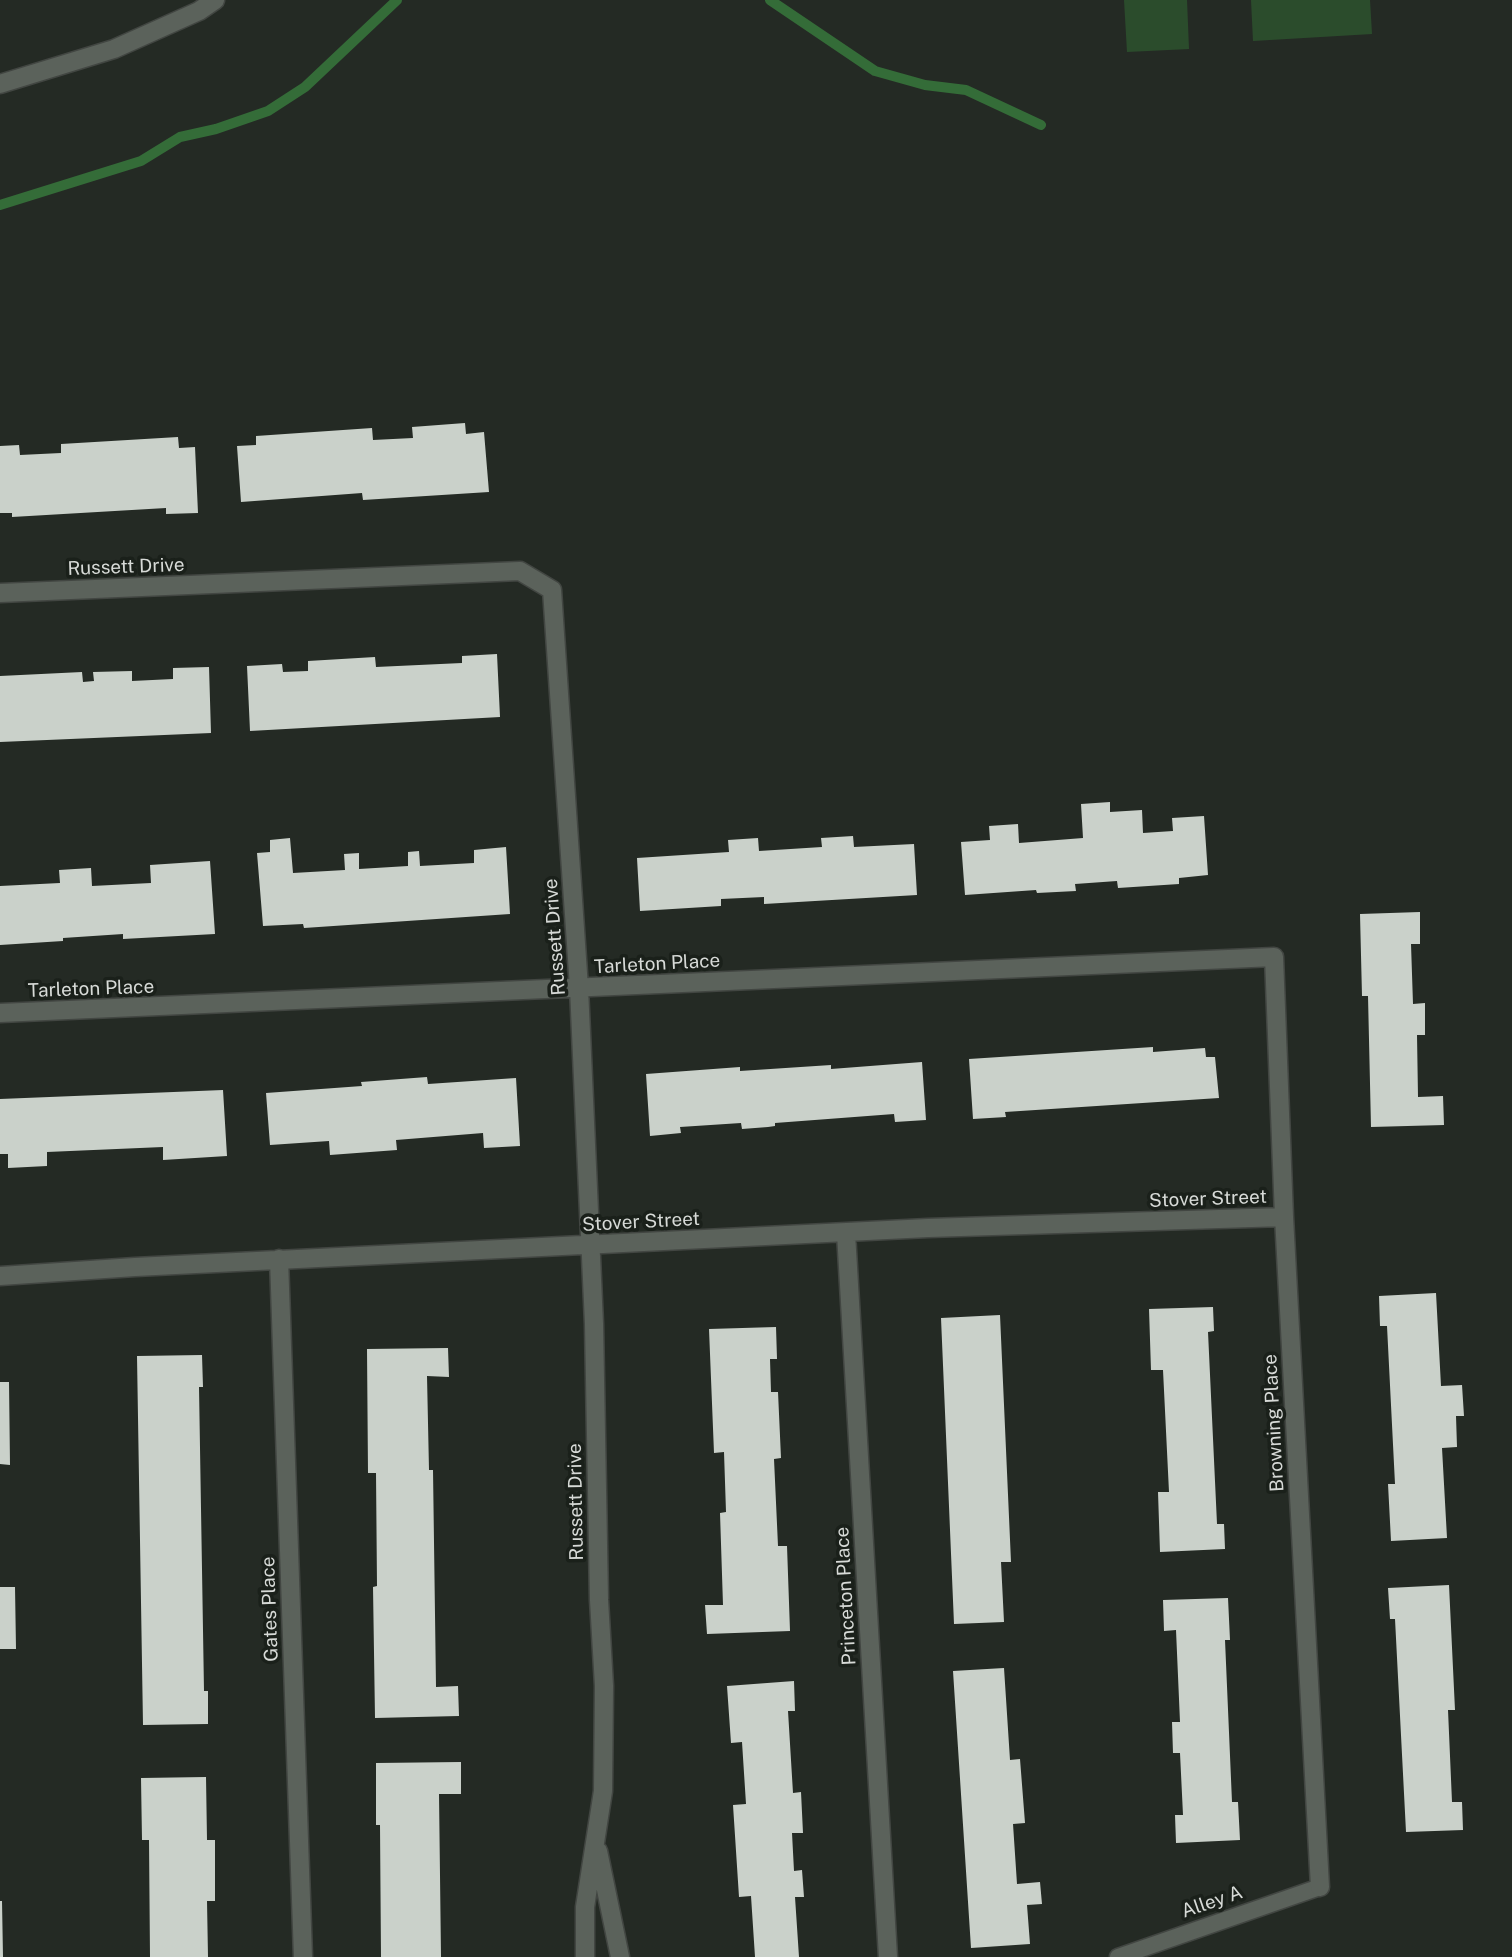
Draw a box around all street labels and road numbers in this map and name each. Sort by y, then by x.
street label: Russett Drive [67,554,185,580]
street label: Russett Drive [540,878,570,996]
street label: Tarleton Place [593,949,721,979]
street label: Tarleton Place [27,975,155,1003]
street label: Stover Street [1149,1186,1267,1212]
street label: Stover Street [582,1208,700,1236]
street label: Browning Place [1259,1354,1289,1492]
street label: Russett Drive [564,1443,588,1561]
street label: Princeton Place [831,1526,861,1666]
street label: Gates Place [257,1556,283,1662]
street label: Alley A [1178,1881,1246,1923]

